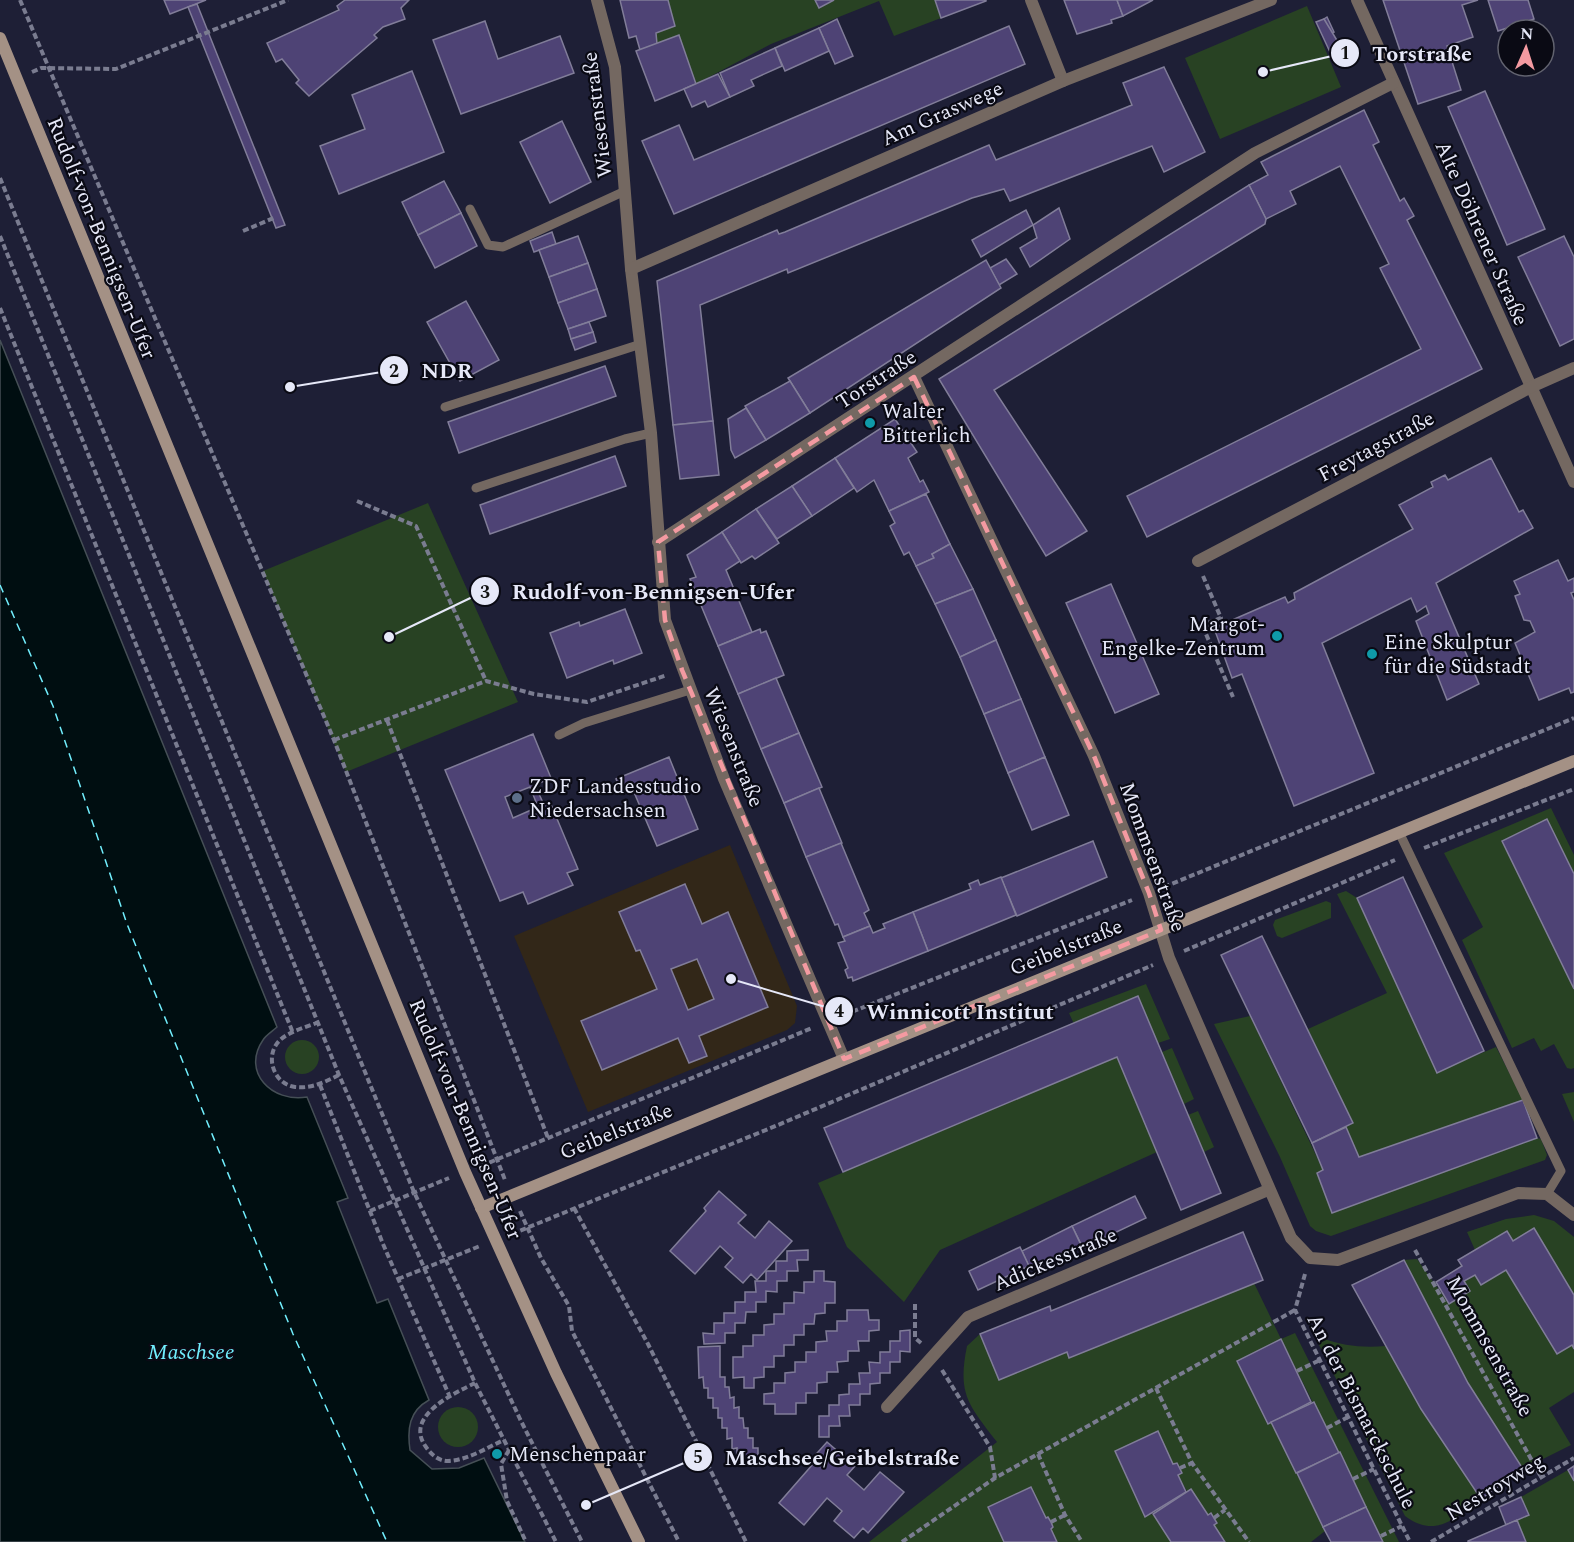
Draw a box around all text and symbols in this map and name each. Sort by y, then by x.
north arrow [1496,18,1556,78]
text: N [1520,22,1534,46]
callout: Torstraße [1330,33,1485,73]
text: Torstraße [1372,38,1472,71]
text: 1 [1340,40,1350,67]
street label: Wiesenstraße [574,50,622,180]
street label: Am Graswege [876,73,1009,155]
street label: Rudolf-von-Bennigsen-Ufer [38,112,164,364]
street label: Alte Döhrener Straße [1426,136,1536,331]
street label: Torstraße [830,342,923,418]
callout: NDR [379,350,485,390]
text: NDR [421,355,474,388]
text: 2 [389,358,399,385]
place label: Walter Bitterlich [882,396,971,452]
street label: Freytagstraße [1313,403,1440,491]
marker: Walter Bitterlich [863,416,877,430]
callout: Rudolf-von-Bennigsen-Ufer [470,571,806,611]
text: Rudolf-von-Bennigsen-Ufer [512,576,795,609]
text: 3 [480,579,490,606]
place label: Margot- Engelke-Zentrum [1101,609,1265,665]
place label: Eine Skulptur für die Südstadt [1384,627,1531,683]
marker: Margot- Engelke-Zentrum [1270,629,1284,643]
marker: Eine Skulptur für die Südstadt [1365,647,1379,661]
street label: Wiesenstraße [694,683,772,812]
place label: ZDF Landesstudio Niedersachsen [529,771,701,827]
street label: Mommsenstraße [1110,778,1194,937]
marker: ZDF Landesstudio Niedersachsen [510,791,524,805]
street label: Geibelstraße [1005,911,1128,985]
callout: Winnicott Institut [824,991,1066,1031]
street label: Rudolf-von-Bennigsen-Ufer [400,994,530,1245]
text: Winnicott Institut [866,996,1054,1029]
text: 4 [834,998,844,1025]
street label: Geibelstraße [555,1095,678,1169]
street label: Adickesstraße [988,1219,1122,1300]
street label: Mommsenstraße [1437,1270,1541,1423]
street label: An der Bismarckschule [1298,1308,1424,1515]
water label: Maschsee [148,1336,234,1369]
callout: Maschsee/Geibelstraße [683,1437,972,1477]
place label: Menschenpaar [509,1439,646,1471]
text: Maschsee/Geibelstraße [725,1442,960,1475]
text: 5 [693,1444,703,1471]
street label: Nestroyweg [1440,1446,1551,1530]
marker: Menschenpaar [490,1447,504,1461]

